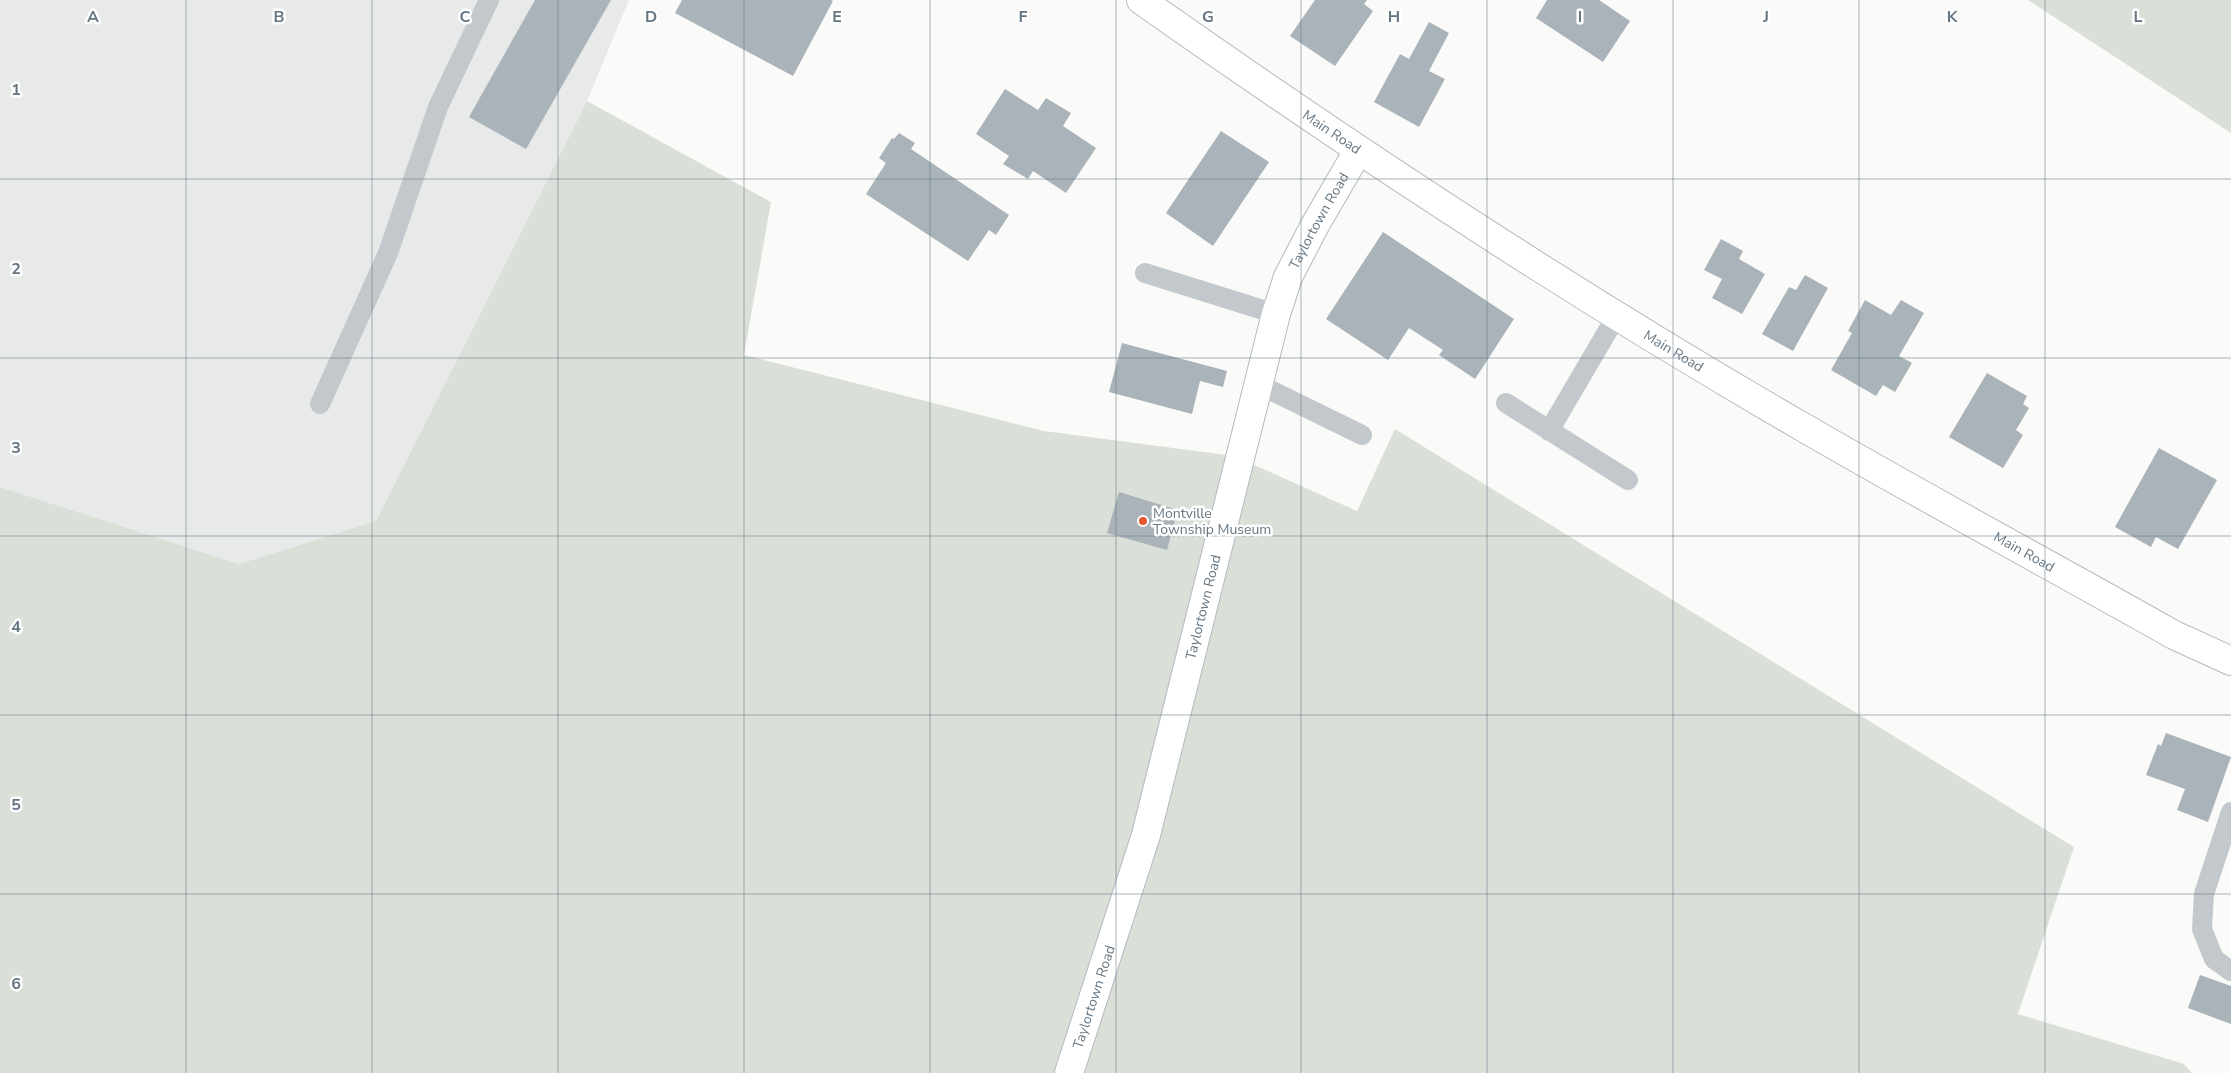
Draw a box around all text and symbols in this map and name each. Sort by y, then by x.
text: A [87,6,99,28]
text: B [273,6,285,28]
text: C [460,6,471,28]
text: D [645,6,657,28]
text: E [832,6,842,28]
text: F [1019,6,1028,28]
text: G [1202,6,1214,28]
text: H [1388,6,1400,28]
text: I [1578,6,1582,28]
text: J [1762,6,1769,28]
text: K [1947,6,1959,28]
text: L [2134,6,2143,28]
text: 1 [11,79,21,101]
street label: Main Road [1299,105,1365,158]
street label: Taylortown Road [1284,169,1353,272]
text: 2 [11,258,21,280]
street label: Main Road [1640,325,1707,376]
text: 3 [11,437,21,459]
place label: Montville Township Museum [1153,504,1271,539]
marker: Montville Township Museum [1137,515,1149,527]
street label: Main Road [1990,527,2058,576]
street label: Taylortown Road [1181,553,1225,662]
text: 4 [11,616,21,638]
text: 5 [11,794,21,816]
street label: Taylortown Road [1068,943,1119,1051]
text: 6 [11,973,21,995]

